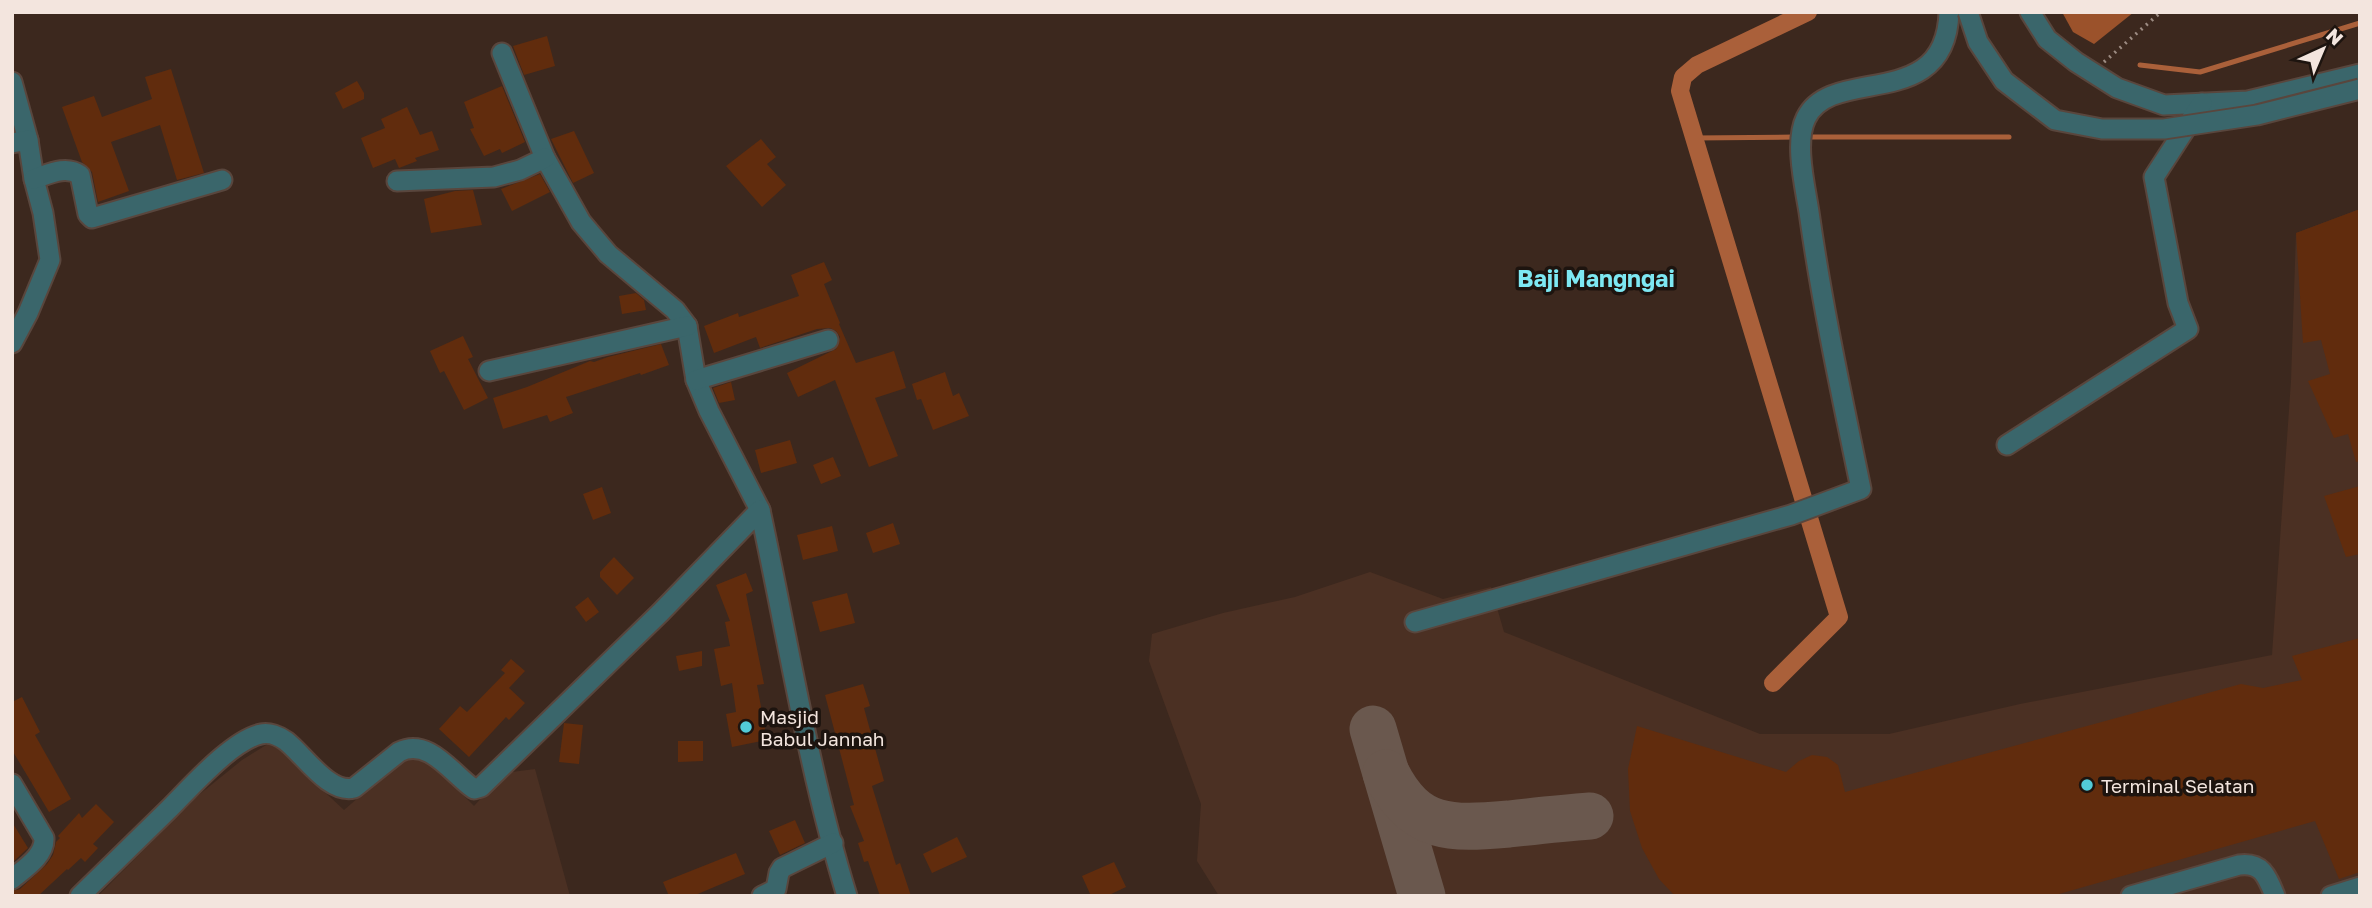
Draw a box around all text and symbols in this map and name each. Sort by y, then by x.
north arrow [2288,14,2358,84]
text: N [2322,23,2348,50]
district label: Baji Mangngai [1517,264,1675,292]
place label: Masjid Babul Jannah [760,705,885,750]
marker: Masjid Babul Jannah [738,719,754,735]
place label: Terminal Selatan [2101,774,2254,797]
marker: Terminal Selatan [2079,777,2095,793]

